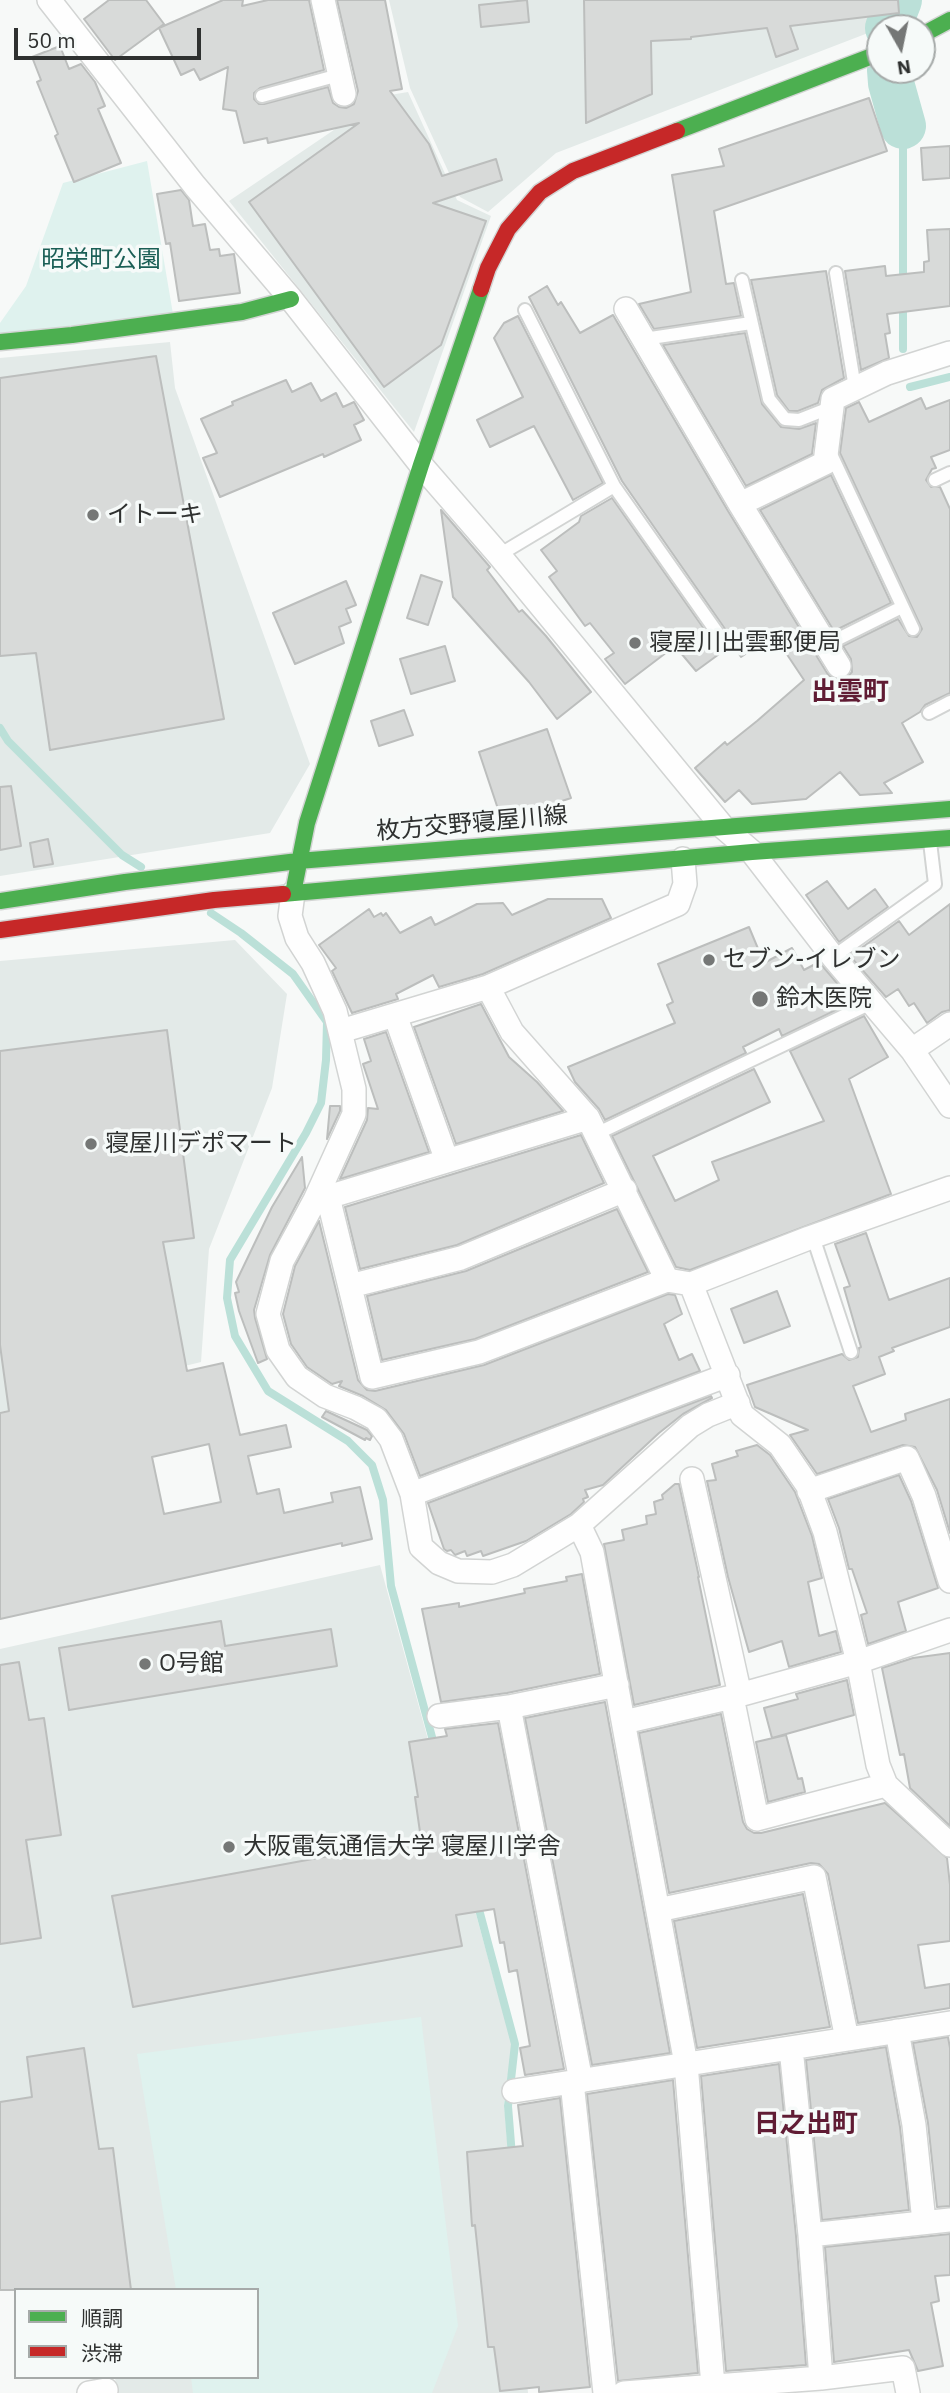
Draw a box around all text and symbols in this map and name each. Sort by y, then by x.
scale bar [18,14,205,58]
north arrow [866,14,936,84]
text: 50 m [27,26,76,54]
text: N [895,55,913,81]
park label: 昭栄町公園 [41,246,161,274]
place label: イトーキ [107,501,203,529]
marker: イトーキ [85,507,101,523]
place label: 寝屋川出雲郵便局 [649,629,841,657]
marker: 寝屋川出雲郵便局 [627,635,643,651]
district label: 出雲町 [811,676,889,708]
street label: 枚方交野寝屋川線 [375,801,569,847]
place label: セブン-イレブン [723,946,901,974]
marker: セブン-イレブン [701,952,717,968]
place label: 鈴木医院 [776,985,872,1013]
marker: 鈴木医院 [750,989,770,1009]
place label: 寝屋川デポマート [105,1130,297,1158]
marker: 寝屋川デポマート [83,1136,99,1152]
place label: O号館 [159,1650,224,1678]
marker: O号館 [137,1656,153,1672]
place label: 大阪電気通信大学 寝屋川学舎 [243,1833,561,1861]
marker: 大阪電気通信大学 寝屋川学舎 [221,1839,237,1855]
district label: 日之出町 [754,2108,858,2140]
legend [14,2288,259,2379]
text: 順調 [81,2304,123,2332]
text: 渋滞 [81,2339,123,2367]

